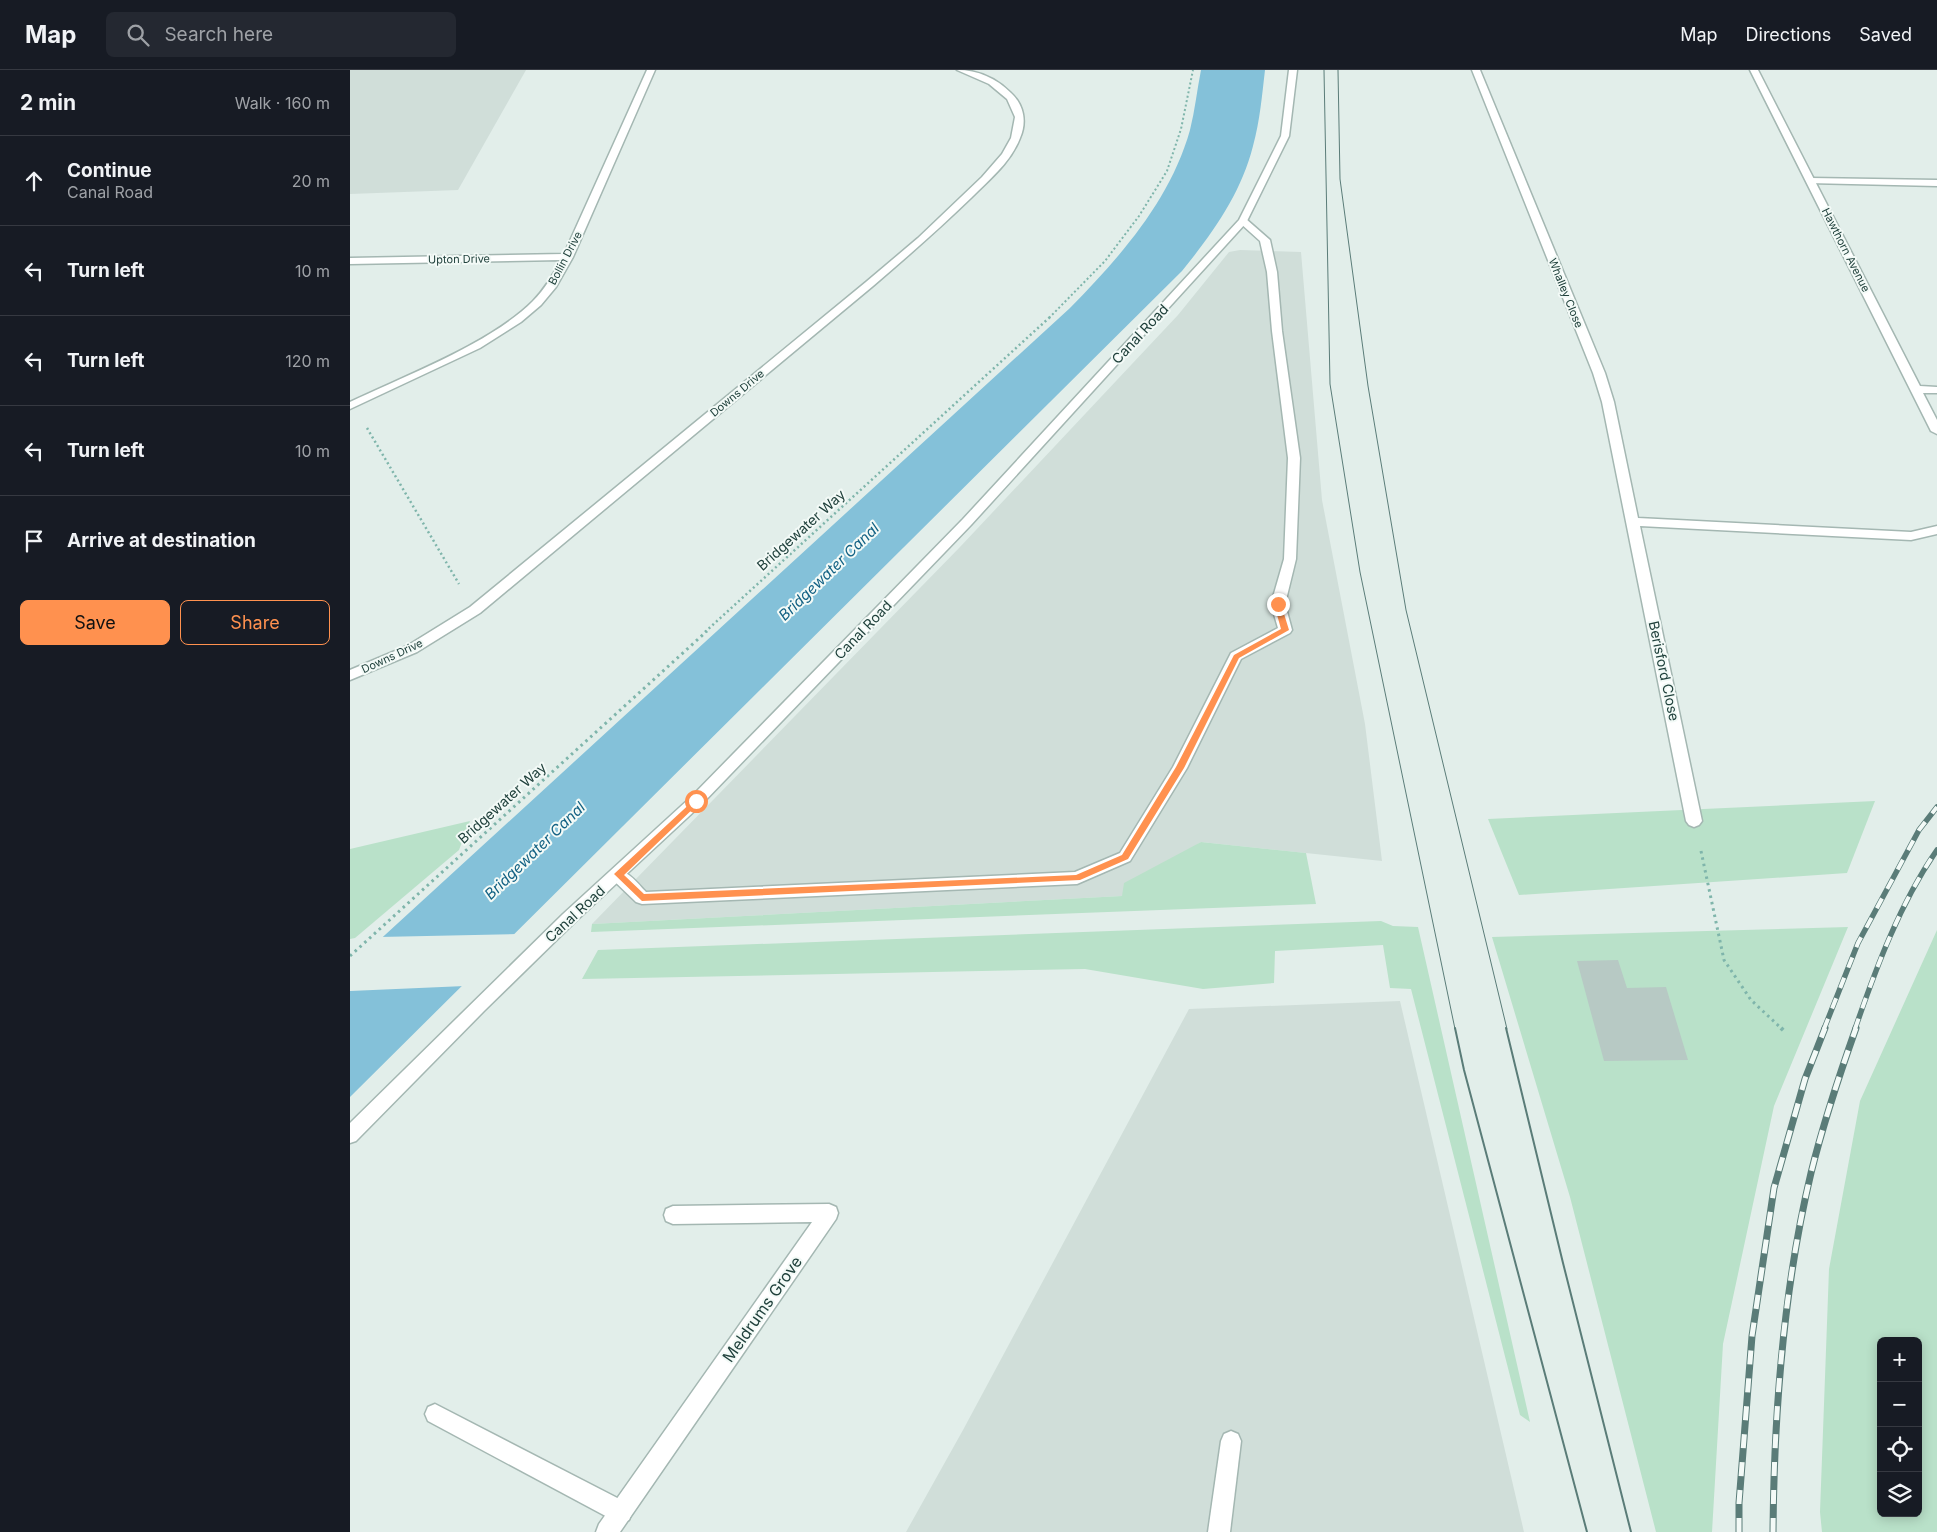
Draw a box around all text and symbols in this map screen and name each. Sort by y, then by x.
search box [106,12,456,57]
text: Map [25,20,76,49]
icon: search [124,21,152,49]
text: Search here [164,23,273,46]
text: Map [1680,24,1718,45]
text: Directions [1746,24,1831,45]
text: Saved [1859,24,1912,45]
text: 2 min [20,90,76,115]
text: Walk · 160 m [235,93,330,113]
text: Continue [67,159,152,182]
icon: ahead [20,167,48,195]
text: 20 m [292,171,330,191]
text: Canal Road [67,182,153,202]
street label: Hawthorn Avenue [1819,206,1873,294]
street label: Bollin Drive [545,229,585,287]
street label: Upton Drive [428,251,490,267]
street label: Whalley Close [1546,256,1586,330]
icon: left [20,257,48,285]
text: Turn left [67,259,145,282]
text: 10 m [295,261,330,281]
street label: Canal Road [1108,300,1172,367]
icon: left [20,347,48,375]
text: Turn left [67,349,145,372]
text: 120 m [285,351,330,371]
street label: Downs Drive [707,366,767,420]
icon: left [20,437,48,465]
text: Turn left [67,439,145,462]
text: 10 m [295,441,330,461]
street label: Bridgewater Way [753,485,848,574]
water label: Bridgewater Canal [774,519,883,624]
icon: arrive [20,527,48,555]
text: Arrive at destination [67,529,256,552]
route end [1267,593,1290,616]
street label: Canal Road [830,597,895,663]
button: Save [20,600,170,645]
button: Share [180,600,330,645]
street label: Berisford Close [1646,619,1683,722]
street label: Downs Drive [359,636,425,676]
street label: Bridgewater Way [454,758,549,847]
route start [685,790,708,813]
water label: Bridgewater Canal [480,798,589,903]
street label: Canal Road [541,882,608,946]
street label: Meldrums Grove [718,1252,806,1366]
map controls [1877,1337,1922,1517]
button: + [1877,1337,1922,1382]
button: − [1877,1382,1922,1427]
button: locate [1877,1427,1922,1472]
button: layers [1877,1472,1922,1517]

